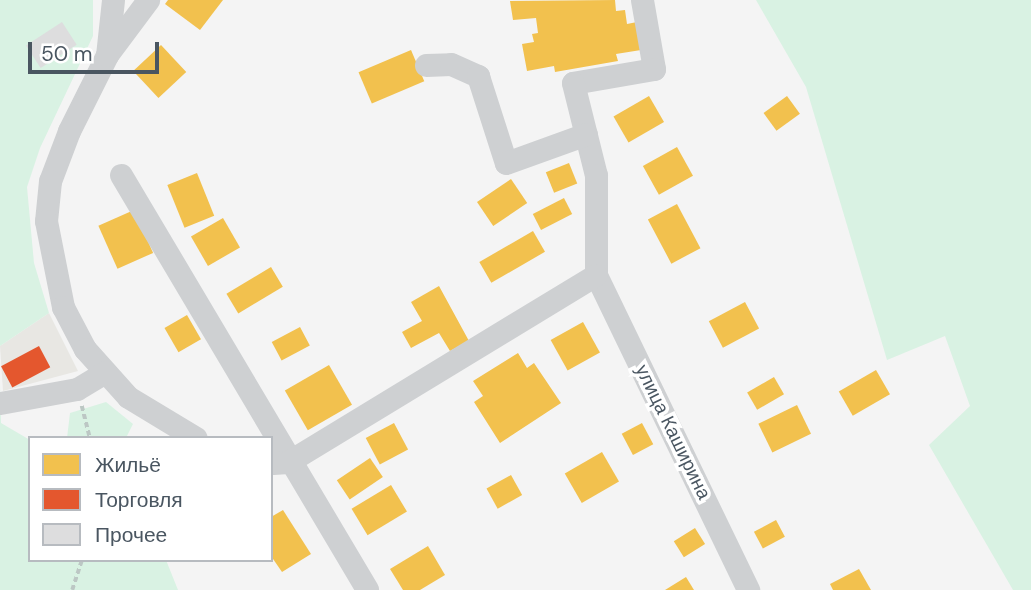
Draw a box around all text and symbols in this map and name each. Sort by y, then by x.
scale bar [32,28,163,72]
text: 50 m [41,40,92,68]
street label: улица Каширина [631,361,715,503]
legend [28,436,273,562]
text: Жильё [95,451,161,479]
text: Торговля [95,486,183,514]
text: Прочее [95,521,167,549]

